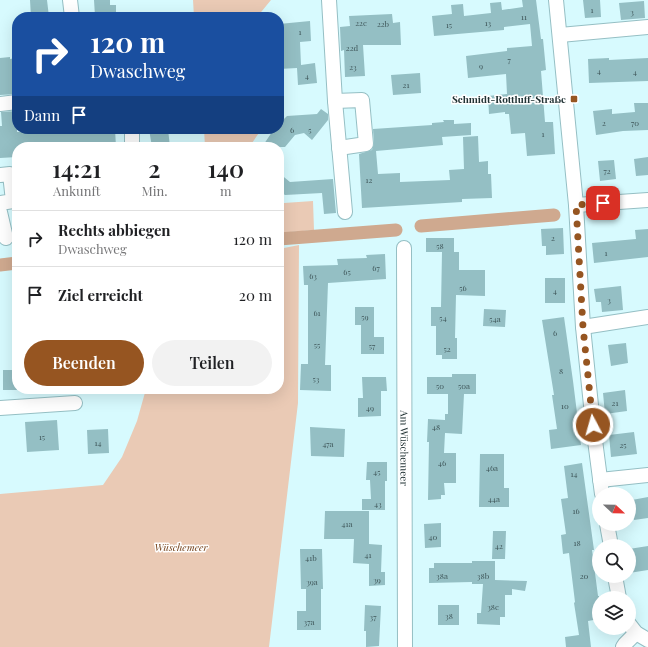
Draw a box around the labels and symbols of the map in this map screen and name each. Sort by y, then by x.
house number: 1 [591,4,594,15]
house number: 3 [630,6,634,17]
house number: 11 [521,11,527,22]
house number: 22c [355,17,367,28]
house number: 13 [485,17,492,28]
house number: 22b [377,18,390,29]
house number: 15 [446,19,452,30]
house number: 1 [299,26,302,37]
house number: 22d [346,42,359,53]
house number: 7 [507,54,511,65]
house number: 9 [479,60,483,71]
house number: 23 [349,61,357,72]
house number: 4 [597,65,601,76]
house number: 4 [633,66,637,77]
house number: 4 [305,70,309,81]
house number: 21 [403,79,409,90]
place label: Schmidt-Rottluff-Straße [452,92,566,106]
marker: Schmidt-Rottluff-Straße [569,94,579,104]
house number: 2 [602,117,606,128]
house number: 70 [631,117,639,128]
house number: 6 [290,124,294,135]
house number: 5 [308,124,312,135]
house number: 1 [542,128,545,139]
house number: 72 [603,165,611,176]
house number: 12 [366,174,373,185]
pin [586,186,620,220]
house number: 2 [551,232,555,243]
house number: 58 [436,240,444,251]
house number: 1 [605,247,608,258]
house number: 67 [372,262,380,273]
house number: 65 [343,266,351,277]
house number: 63 [309,270,317,281]
house number: 56 [459,282,467,293]
house number: 4 [553,285,557,296]
house number: 3 [607,294,611,305]
house number: 61 [313,307,321,318]
house number: 59 [361,311,369,322]
house number: 54 [439,312,447,323]
house number: 54a [489,313,501,324]
house number: 6 [553,327,557,338]
house number: 55 [314,339,320,350]
house number: 57 [369,340,376,351]
house number: 52 [443,343,451,354]
house number: 8 [559,365,563,376]
house number: 53 [313,373,320,384]
house number: 50 [436,380,444,391]
house number: 50a [458,380,470,391]
house number: 21 [612,397,618,408]
house number: 10 [561,400,569,411]
house number: 49 [366,402,374,413]
position arrow [572,404,614,446]
street label: Am Wüschemeer [397,409,412,486]
house number: 48 [432,421,440,432]
house number: 15 [39,431,45,442]
house number: 14 [95,437,101,448]
house number: 47a [322,438,334,449]
house number: 25 [619,439,627,450]
house number: 46 [438,457,446,468]
house number: 46a [486,462,498,473]
house number: 45 [373,466,381,477]
house number: 14 [571,468,577,479]
north arrow [592,487,636,531]
house number: 44a [488,493,500,504]
house number: 43 [374,498,382,509]
house number: 16 [572,505,580,516]
house number: 41a [342,518,352,529]
house number: 40 [429,531,438,542]
house number: 18 [573,537,581,548]
park label: Wüschemeer [154,540,208,554]
house number: 42 [495,540,503,551]
house number: 41 [365,549,371,560]
house number: 41b [305,552,317,563]
house number: 38a [436,570,448,581]
house number: 38b [477,570,490,581]
house number: 20 [580,570,589,581]
house number: 39 [373,574,381,585]
house number: 39a [306,576,318,587]
house number: 38c [487,601,499,612]
house number: 38 [445,610,453,621]
house number: 37 [370,611,377,622]
house number: 37a [304,616,314,627]

